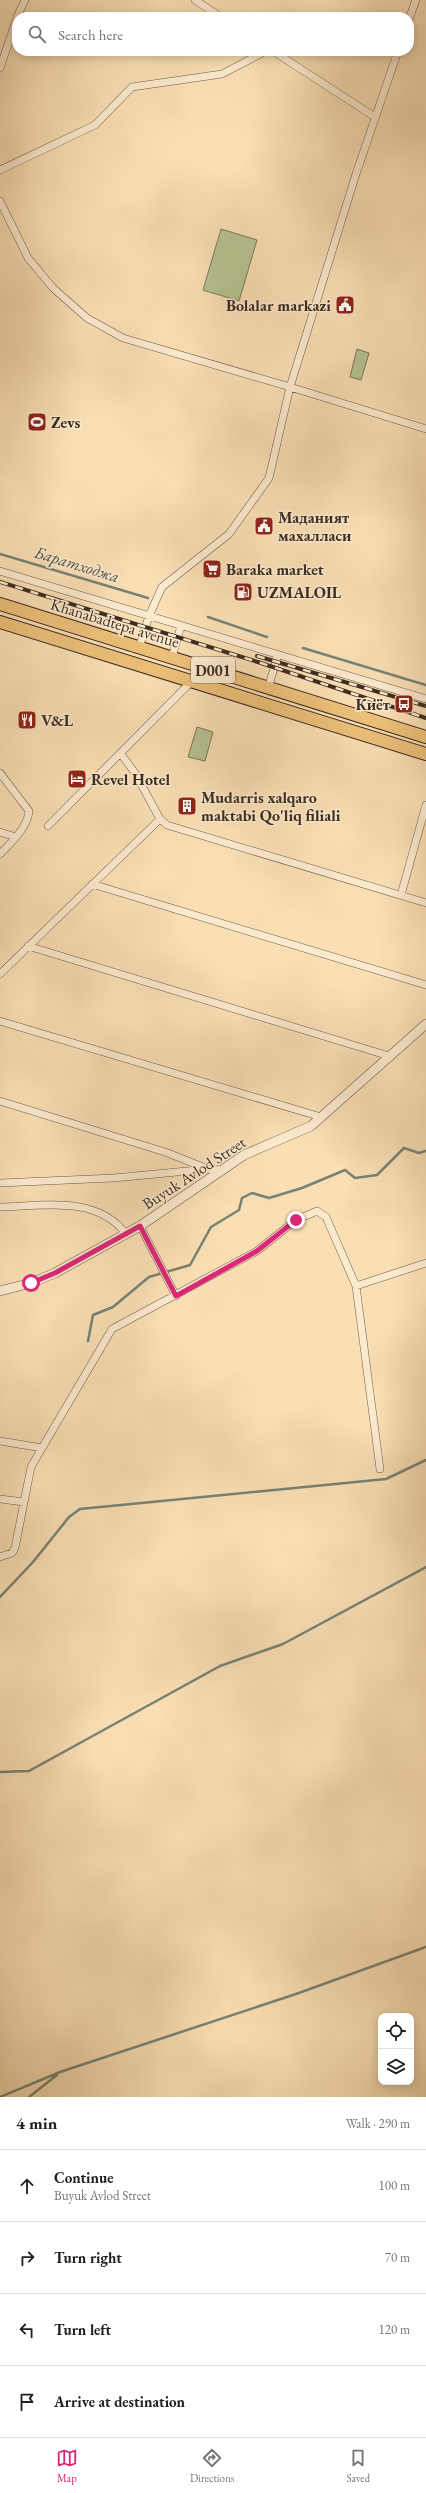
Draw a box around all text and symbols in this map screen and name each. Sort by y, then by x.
search box [12,12,414,56]
icon: search [26,23,48,45]
text: Search here [58,25,123,44]
public building icon: Bolalar markazi [334,294,356,316]
place label: Bolalar markazi [226,295,331,316]
sports icon: Zevs [26,411,48,433]
place label: Zevs [51,412,81,433]
place label: Маданият махалласи [278,507,352,546]
public building icon: Маданият махалласи [253,515,275,537]
water label: Баратходжа [31,540,122,587]
supermarket icon: Baraka market [201,558,223,580]
place label: Baraka market [226,559,324,580]
fuel station icon: UZMALOIL [232,581,254,603]
place label: UZMALOIL [257,582,342,603]
street label: Khanabadtepa avenue [48,593,182,653]
road number: D001 [191,657,235,683]
bus stop icon: Киёт [393,693,415,715]
place label: Киёт [355,694,391,715]
restaurant icon: V&L [16,709,38,731]
place label: V&L [41,710,74,731]
hotel icon: Revel Hotel [66,768,88,790]
place label: Revel Hotel [91,769,171,790]
place label: Mudarris xalqaro maktabi Qo'liq filiali [201,787,341,826]
building icon: Mudarris xalqaro maktabi Qo'liq filiali [176,795,198,817]
street label: Buyuk Avlod Street [138,1132,250,1214]
route end [287,1211,305,1229]
route start [22,1274,40,1292]
map controls [378,2013,414,2085]
button: locate [378,2013,414,2049]
button: layers [378,2049,414,2085]
text: 4 min [16,2112,57,2134]
text: Walk · 290 m [346,2115,410,2132]
text: Continue [54,2168,114,2187]
icon: ahead [16,2175,38,2197]
text: 100 m [379,2177,410,2194]
text: Buyuk Avlod Street [54,2187,151,2204]
icon: right [16,2247,38,2269]
text: Turn right [54,2248,122,2267]
text: 70 m [385,2249,410,2266]
icon: left [16,2319,38,2341]
text: Turn left [54,2320,111,2339]
text: 120 m [379,2321,410,2338]
icon: arrive [16,2391,38,2413]
text: Arrive at destination [54,2392,185,2411]
tab: Map [56,2447,78,2485]
tab: Directions [190,2447,234,2485]
tab: Saved [346,2447,370,2485]

